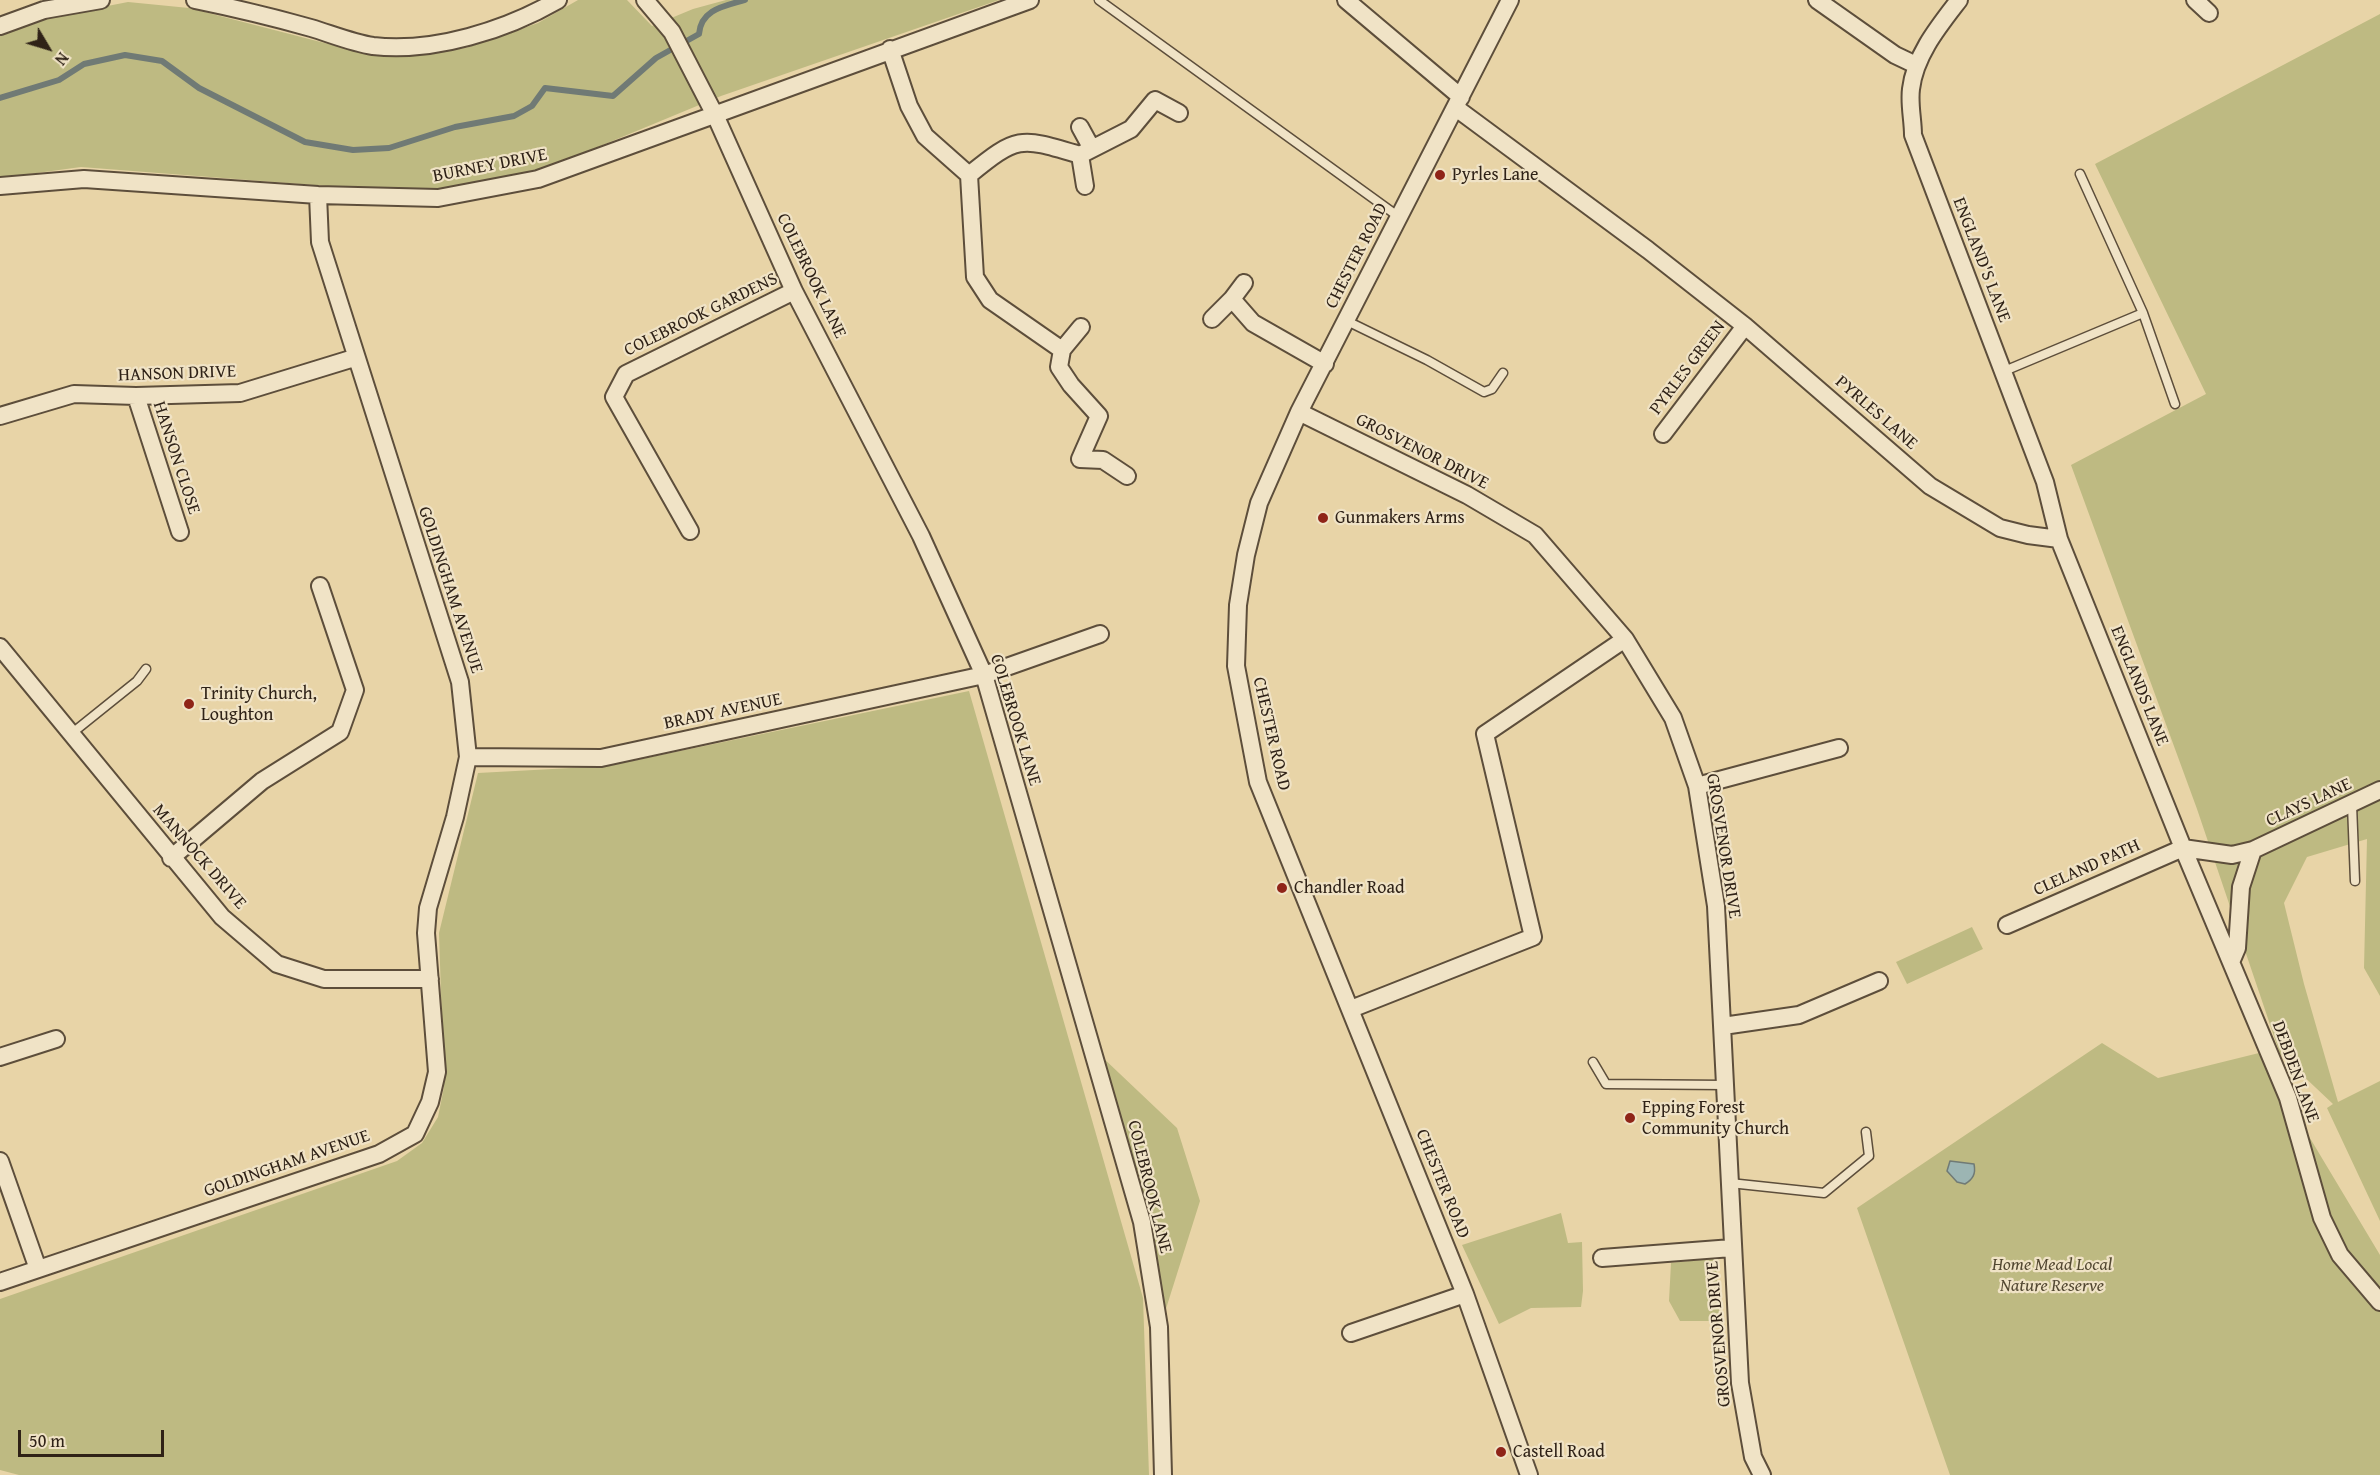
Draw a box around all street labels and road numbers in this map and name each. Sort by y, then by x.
street label: BURNEY DRIVE [431,144,549,188]
street label: ENGLAND'S LANE [1947,195,2015,325]
street label: CHESTER ROAD [1321,200,1393,312]
street label: COLEBROOK LANE [771,210,851,342]
street label: COLEBROOK GARDENS [621,268,781,362]
street label: PYRLES GREEN [1646,317,1730,419]
street label: HANSON DRIVE [118,361,236,387]
street label: PYRLES LANE [1830,371,1922,455]
street label: HANSON CLOSE [148,399,204,517]
street label: GROSVENOR DRIVE [1352,409,1492,495]
street label: GOLDINGHAM AVENUE [413,504,487,676]
street label: ENGLANDS LANE [2105,623,2173,749]
street label: COLEBROOK LANE [985,652,1045,788]
street label: CHESTER ROAD [1247,675,1295,793]
street label: BRADY AVENUE [662,689,784,735]
street label: GROSVENOR DRIVE [1701,772,1745,920]
street label: CLAYS LANE [2263,774,2355,832]
street label: MANNOCK DRIVE [147,800,251,914]
street label: CLELAND PATH [2030,835,2144,901]
street label: DEBDEN LANE [2267,1018,2323,1126]
street label: COLEBROOK LANE [1122,1118,1176,1256]
street label: GOLDINGHAM AVENUE [201,1125,373,1203]
street label: CHESTER ROAD [1410,1126,1474,1242]
street label: GROSVENOR DRIVE [1702,1260,1736,1408]

